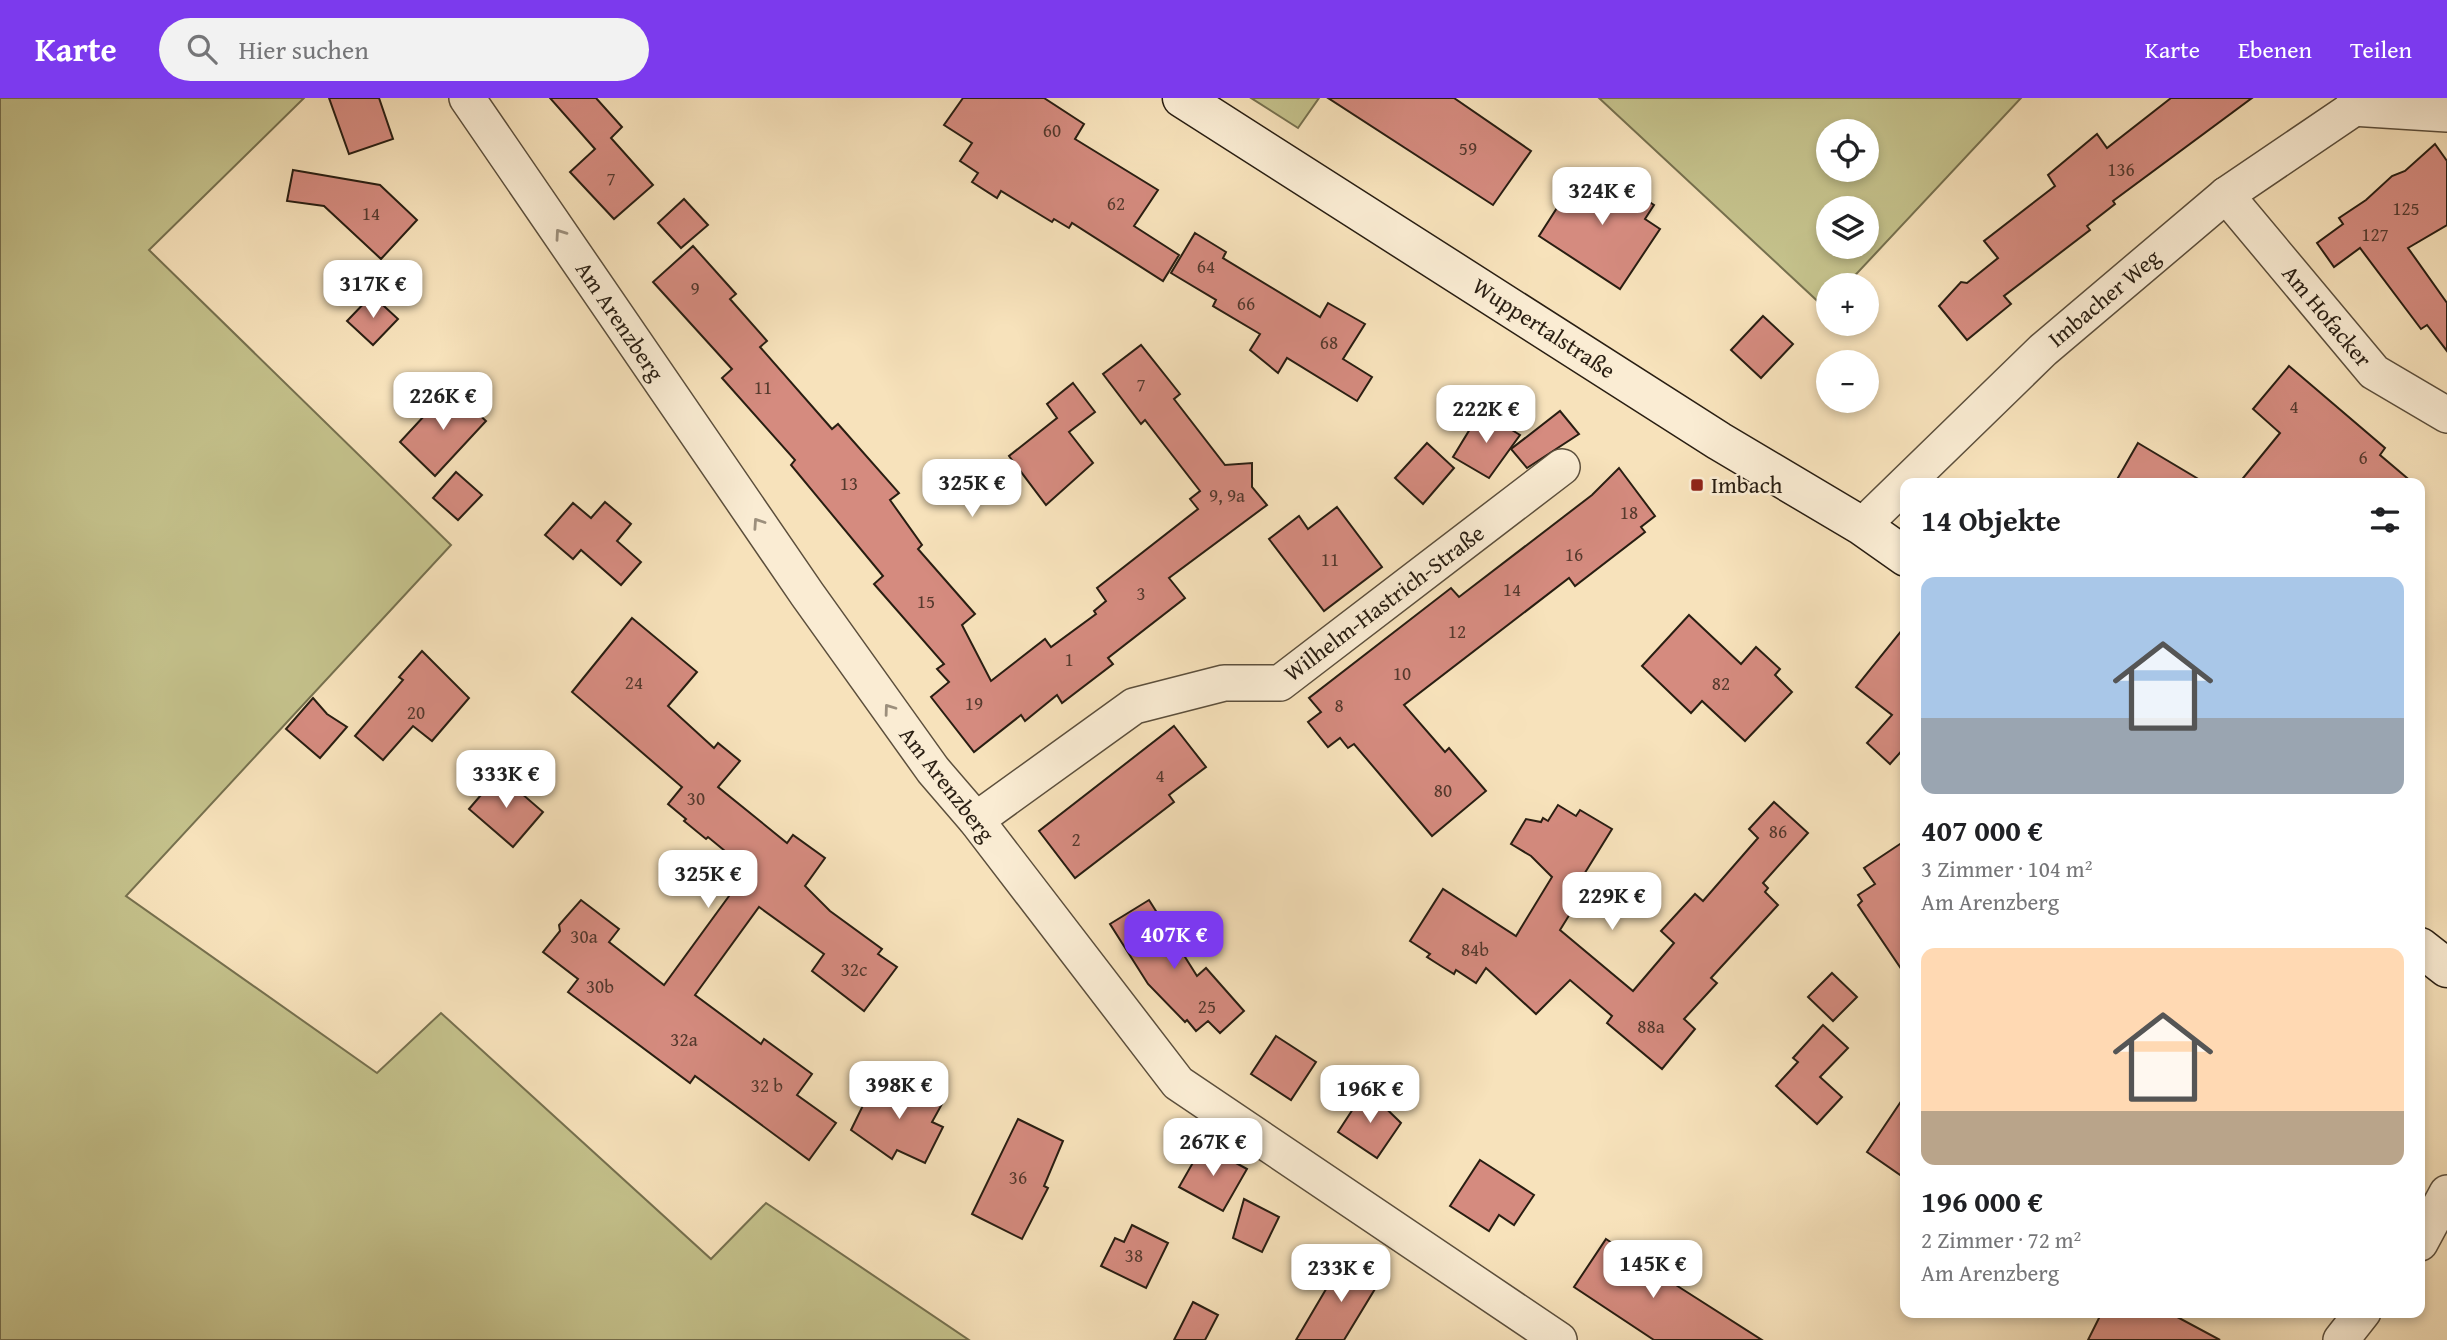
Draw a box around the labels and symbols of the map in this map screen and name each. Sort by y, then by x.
house number: 60 [1043,116,1061,144]
house number: 59 [1459,134,1477,162]
house number: 136 [2107,155,2135,183]
house number: 7 [606,164,616,192]
pin: 324K € [1545,167,1659,227]
house number: 62 [1107,189,1125,217]
house number: 125 [2392,194,2420,222]
house number: 14 [362,199,380,227]
house number: 127 [2361,220,2389,248]
one-way arrow [556,229,568,242]
street label: Imbacher Weg [2040,240,2167,354]
house number: 64 [1197,252,1215,280]
street label: Am Arenzberg [568,254,673,388]
street label: Am Hofacker [2275,257,2380,374]
pin: 317K € [316,260,430,320]
street label: Wuppertalstraße [1466,269,1622,386]
house number: 9 [690,274,700,302]
house number: 66 [1237,289,1255,317]
house number: 68 [1320,328,1338,356]
house number: 7 [1136,370,1146,398]
pin: 226K € [386,372,500,432]
house number: 11 [754,373,772,401]
pin: 222K € [1429,386,1543,445]
house number: 4 [2289,392,2299,420]
house number: 6 [2358,443,2368,471]
pin: 325K € [915,460,1029,519]
place label: Imbach [1711,468,1782,501]
house number: 13 [840,469,858,497]
marker: Imbach [1689,477,1705,493]
house number: 9, 9a [1209,481,1245,509]
house number: 18 [1620,498,1638,526]
street label: Wilhelm-Hastrich-Straße [1277,516,1491,689]
one-way arrow [754,518,766,531]
house number: 16 [1565,540,1583,568]
house number: 11 [1321,545,1339,573]
house number: 14 [1503,575,1521,603]
house number: 3 [1136,579,1146,607]
house number: 15 [917,587,935,615]
house number: 12 [1448,617,1466,645]
house number: 1 [1064,645,1074,673]
house number: 10 [1393,659,1411,687]
house number: 24 [625,668,643,696]
house number: 82 [1712,669,1730,697]
house number: 19 [965,689,983,717]
house number: 8 [1334,691,1344,719]
house number: 20 [407,698,425,726]
one-way arrow [885,704,898,717]
street label: Am Arenzberg [892,719,1003,849]
pin: 333K € [449,750,563,810]
house number: 4 [1155,761,1165,789]
house number: 80 [1434,776,1452,804]
house number: 30 [687,784,705,812]
house number: 86 [1769,817,1787,845]
house number: 2 [1071,825,1081,853]
pin: 325K € [651,850,765,910]
pin: 229K € [1555,872,1669,932]
pin: 407K € [1117,912,1231,971]
house number: 30a [570,922,598,950]
house number: 84b [1461,935,1489,963]
house number: 32c [841,955,867,983]
house number: 30b [586,972,614,1000]
house number: 25 [1198,992,1216,1020]
house number: 88a [1637,1012,1665,1040]
house number: 32a [670,1025,698,1053]
pin: 398K € [842,1062,956,1121]
pin: 196K € [1313,1066,1427,1125]
house number: 32 b [751,1071,783,1099]
pin: 267K € [1156,1118,1270,1178]
house number: 36 [1009,1163,1027,1191]
pin: 145K € [1596,1240,1710,1300]
house number: 38 [1125,1241,1143,1269]
pin: 233K € [1284,1244,1398,1304]

